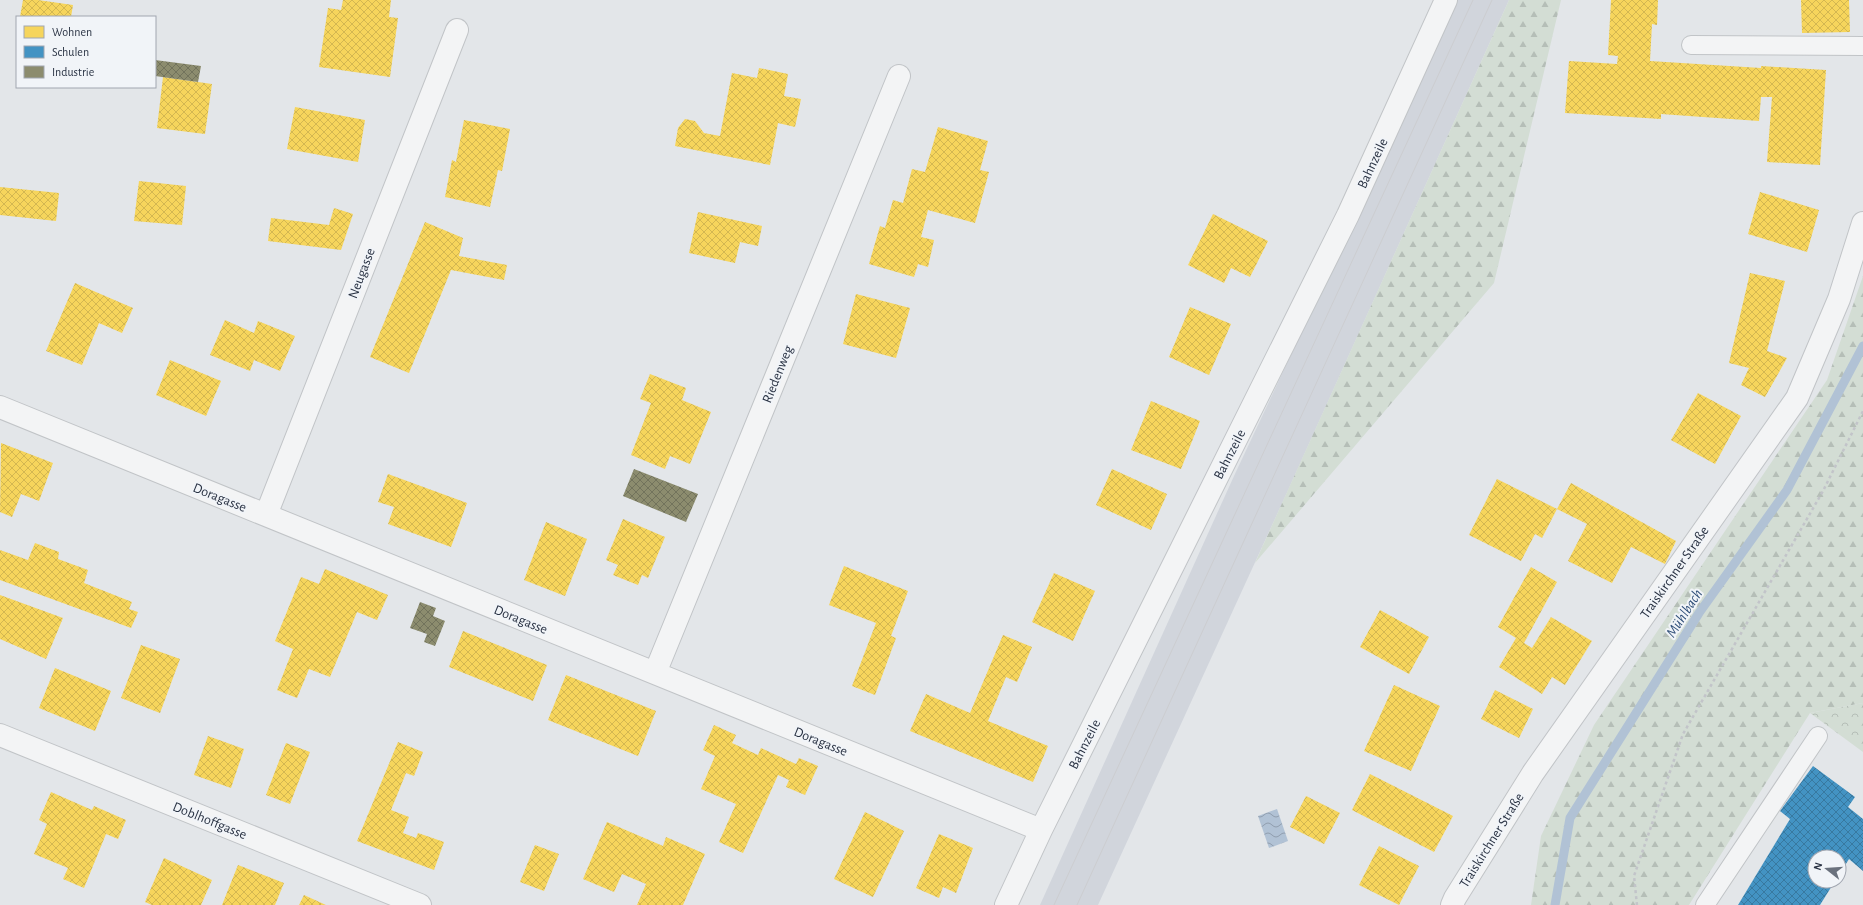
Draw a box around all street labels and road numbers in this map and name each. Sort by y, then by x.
street label: Bahnzeile [1355,136,1391,191]
street label: Neugasse [346,246,378,301]
street label: Riedenweg [760,343,796,405]
street label: Bahnzeile [1211,427,1248,482]
street label: Doragasse [191,481,248,515]
street label: Traiskirchner Straße [1638,524,1712,621]
street label: Doragasse [492,603,549,637]
street label: Bahnzeile [1066,717,1103,772]
street label: Doragasse [792,725,849,759]
street label: Traiskirchner Straße [1457,791,1527,890]
street label: Doblhoffgasse [171,800,249,842]

